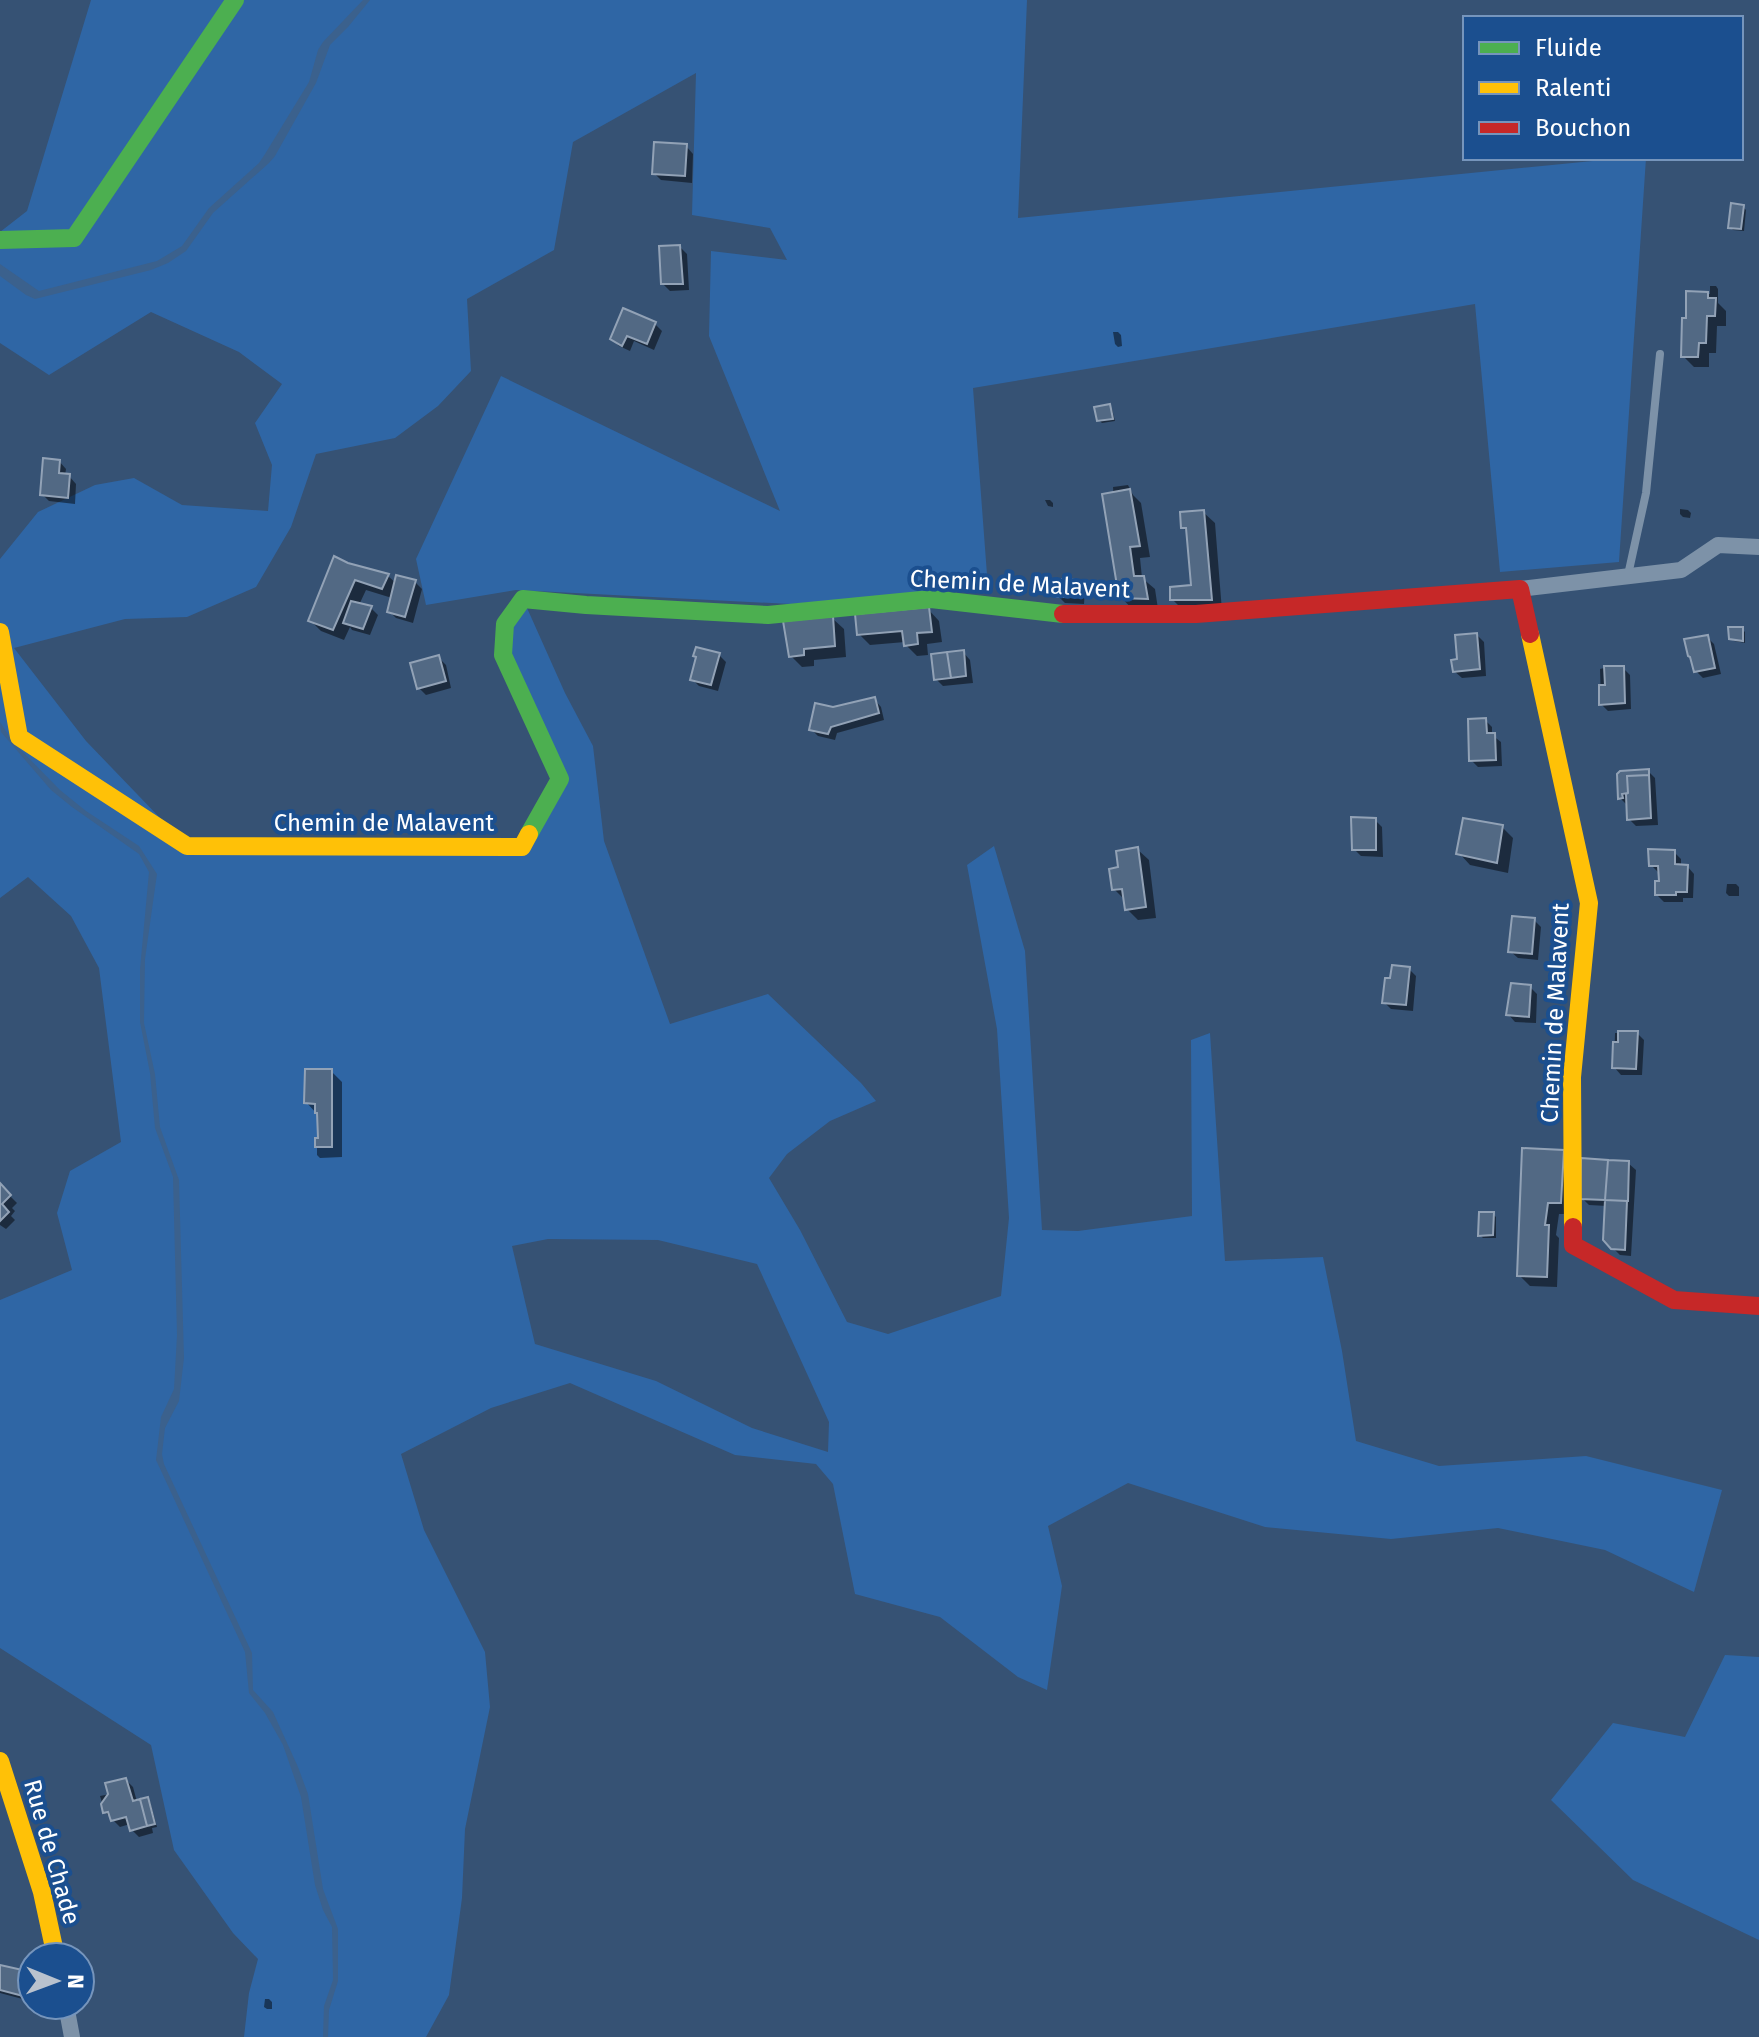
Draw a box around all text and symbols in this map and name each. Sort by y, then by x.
legend [1463,16,1743,160]
text: Fluide [1535,34,1602,62]
text: Ralenti [1535,74,1612,102]
text: Bouchon [1535,114,1631,142]
street label: Chemin de Malavent [909,564,1131,604]
street label: Chemin de Malavent [274,809,495,837]
street label: Chemin de Malavent [1535,902,1575,1124]
street label: Rue de Chade [18,1776,86,1928]
north arrow [16,1941,96,2021]
text: N [62,1974,89,1989]

